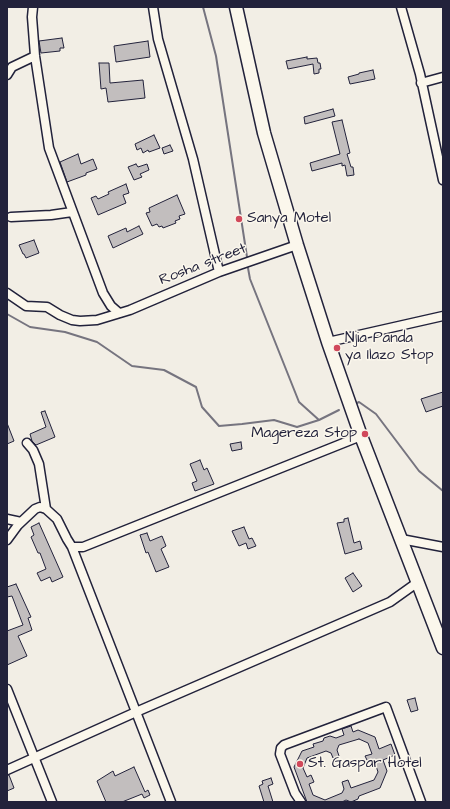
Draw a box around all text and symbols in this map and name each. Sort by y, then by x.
place label: Sanya Motel [247,210,331,228]
marker: Sanya Motel [234,214,244,224]
street label: Rosha street [157,240,249,290]
place label: Njia Panda ya Ilazo Stop [345,330,433,365]
marker: Njia Panda ya Ilazo Stop [332,343,342,353]
place label: Magereza Stop [251,425,357,443]
marker: Magereza Stop [360,429,370,439]
place label: St. Gaspar Hotel [308,755,422,773]
marker: St. Gaspar Hotel [295,759,305,769]

